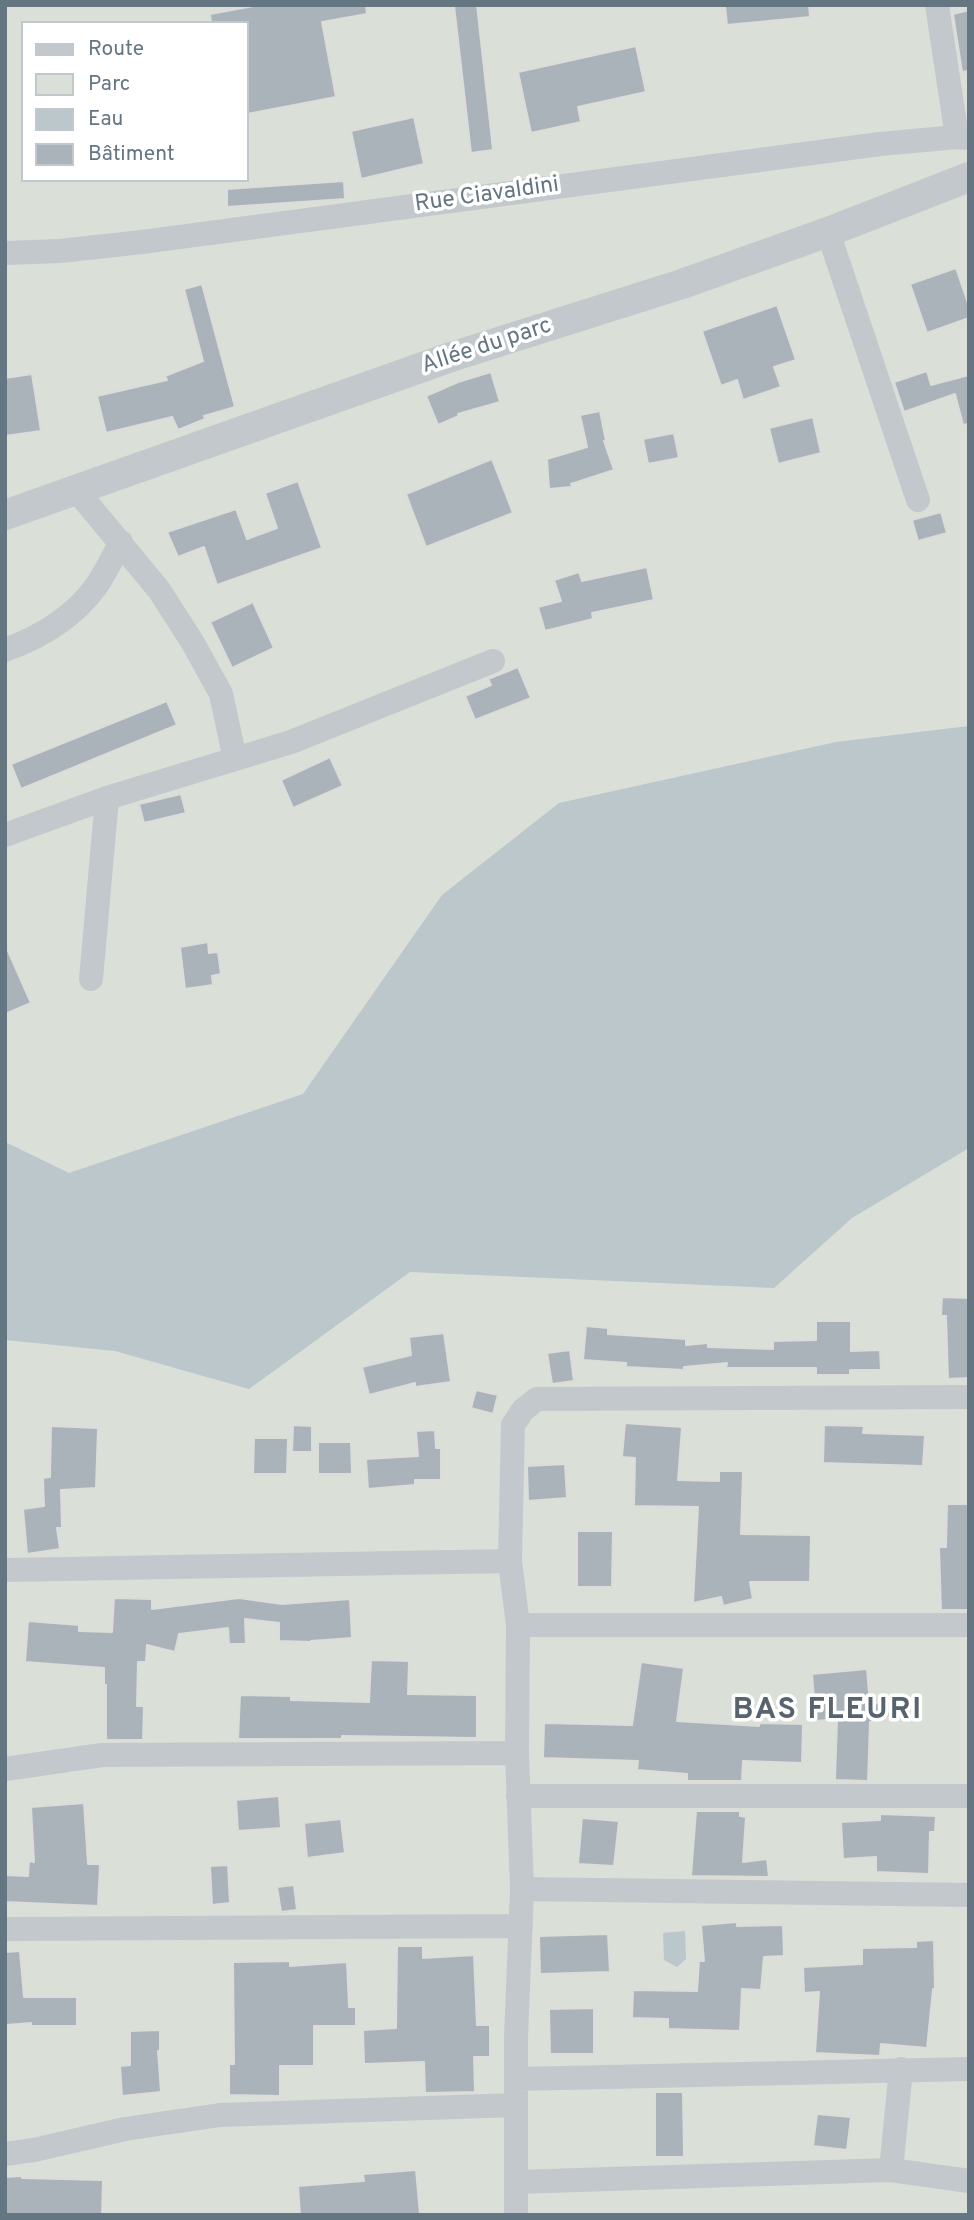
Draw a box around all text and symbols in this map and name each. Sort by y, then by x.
legend [21,21,248,182]
text: Route [88,36,144,63]
text: Parc [88,71,130,98]
text: Eau [88,106,123,133]
text: Bâtiment [88,141,175,168]
street label: Rue Ciavaldini [413,172,561,220]
street label: Allée du parc [419,313,555,381]
district label: BAS FLEURI [734,1694,922,1730]

